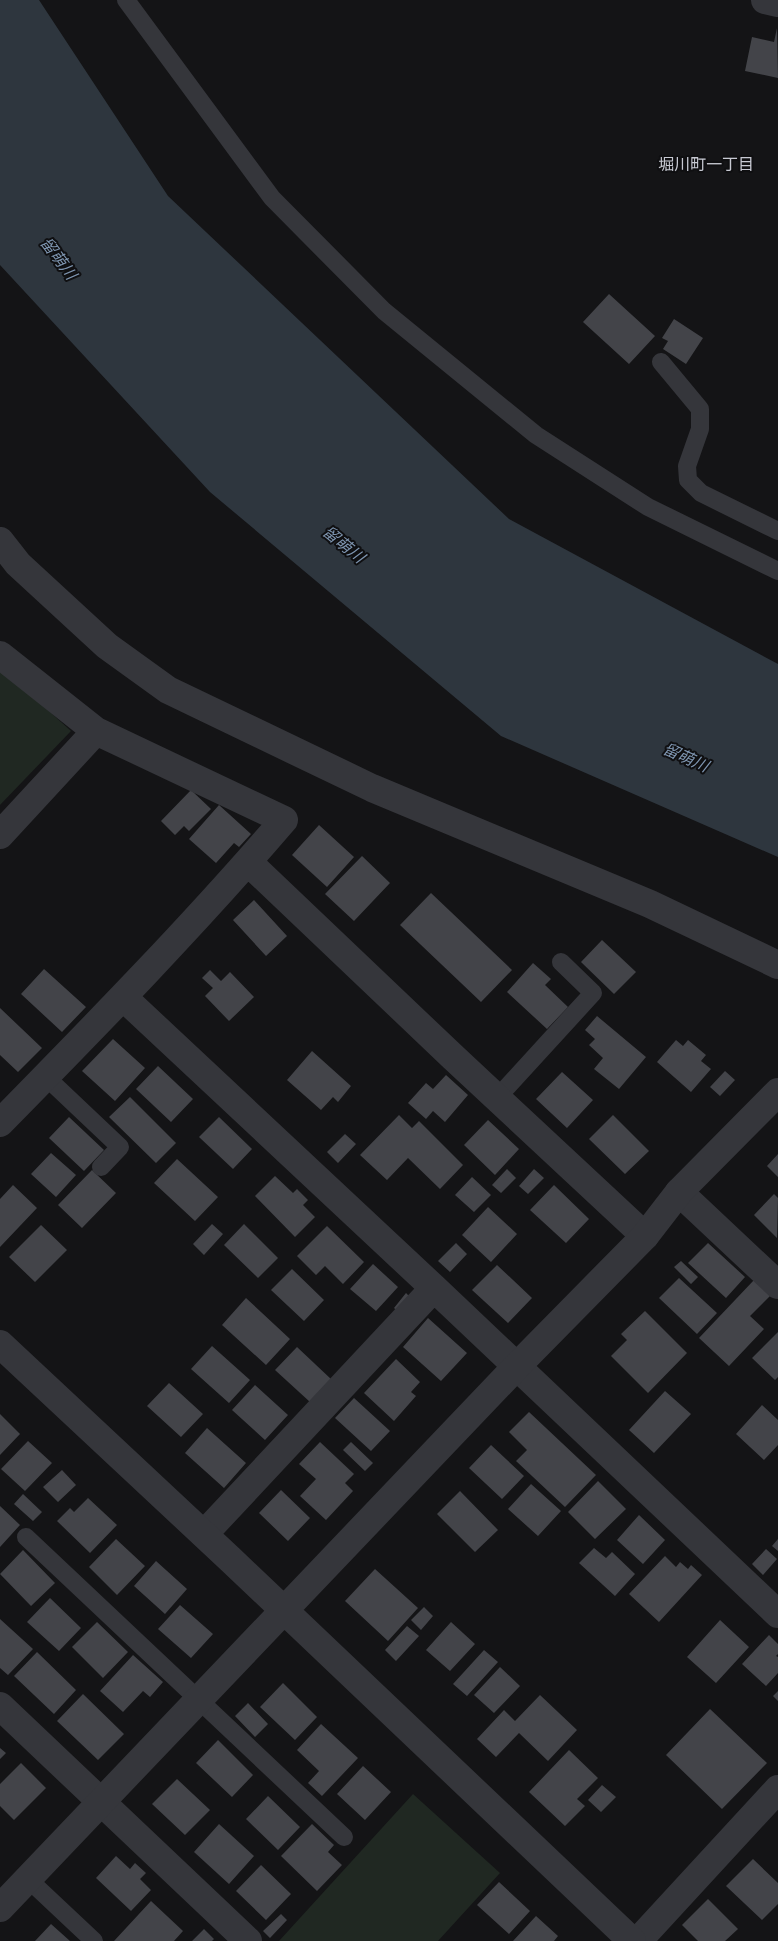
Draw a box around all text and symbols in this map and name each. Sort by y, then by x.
district label: 堀川町一丁目 [658,155,754,173]
water label: 留萌川 [37,233,82,284]
water label: 留萌川 [320,522,370,567]
water label: 留萌川 [660,739,713,776]

